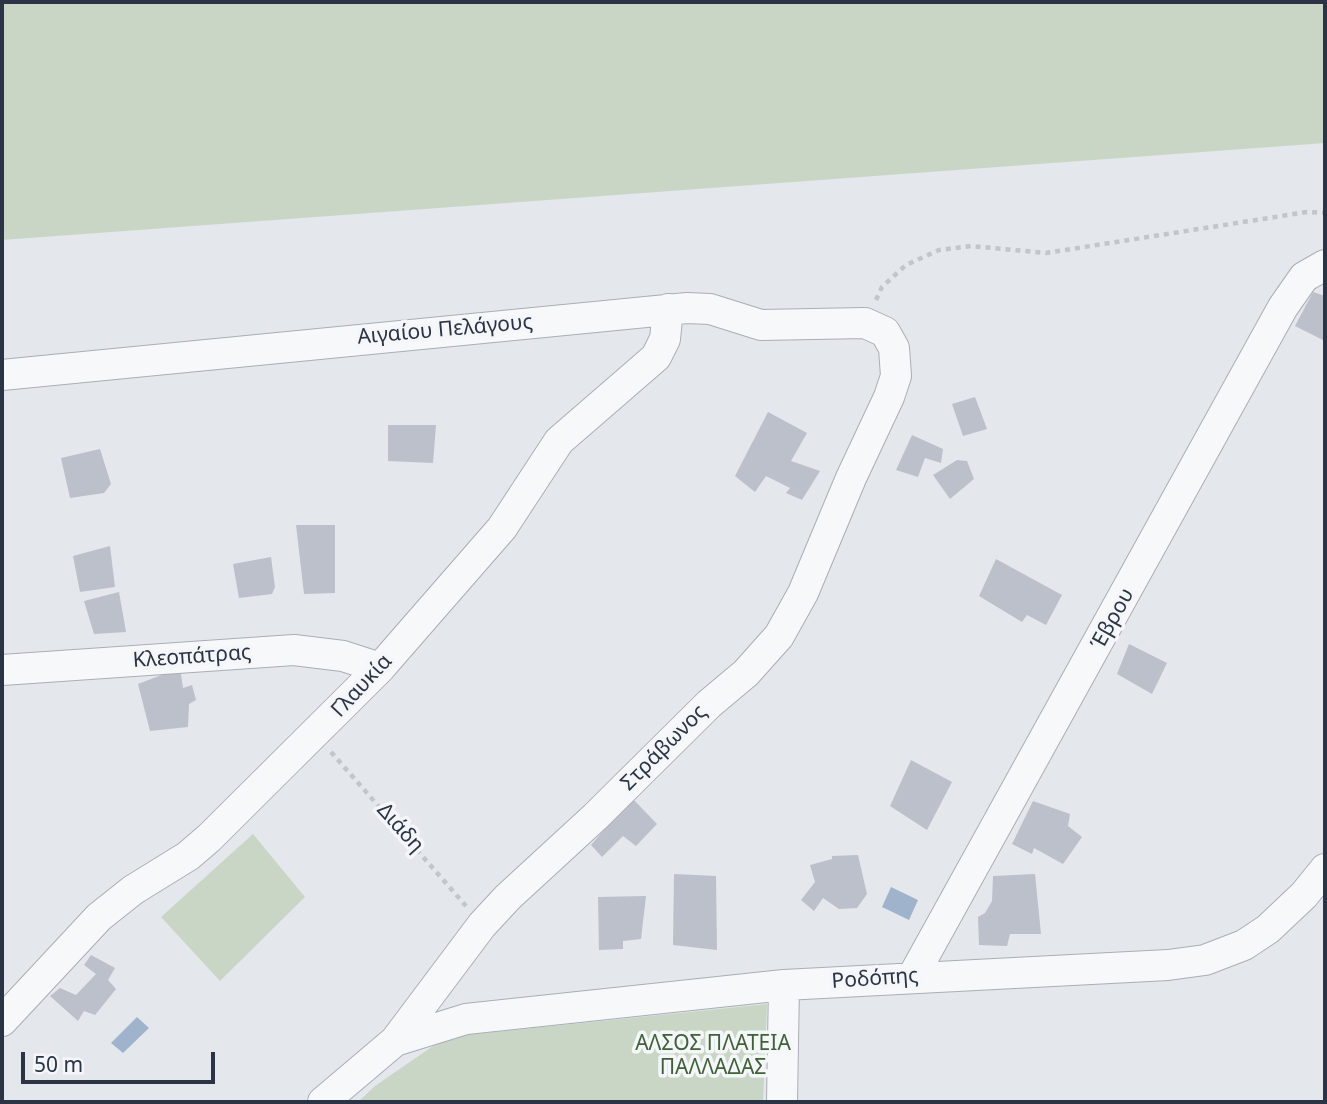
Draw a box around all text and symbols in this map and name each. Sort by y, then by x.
street label: Αιγαίου Πελάγους [356,310,534,350]
street label: Έβρου [1086,584,1140,654]
street label: Κλεοπάτρας [132,640,252,674]
street label: Γλαυκία [327,649,397,723]
street label: Στράβωνος [616,700,712,796]
street label: Διάδη [371,798,429,858]
street label: Ροδόπης [831,963,919,995]
park label: ΑΛΣΟΣ ΠΛΑΤΕΙΑ ΠΑΛΛΑΔΑΣ [635,1031,791,1081]
scale bar [24,1038,219,1082]
text: 50 m [34,1050,83,1078]

